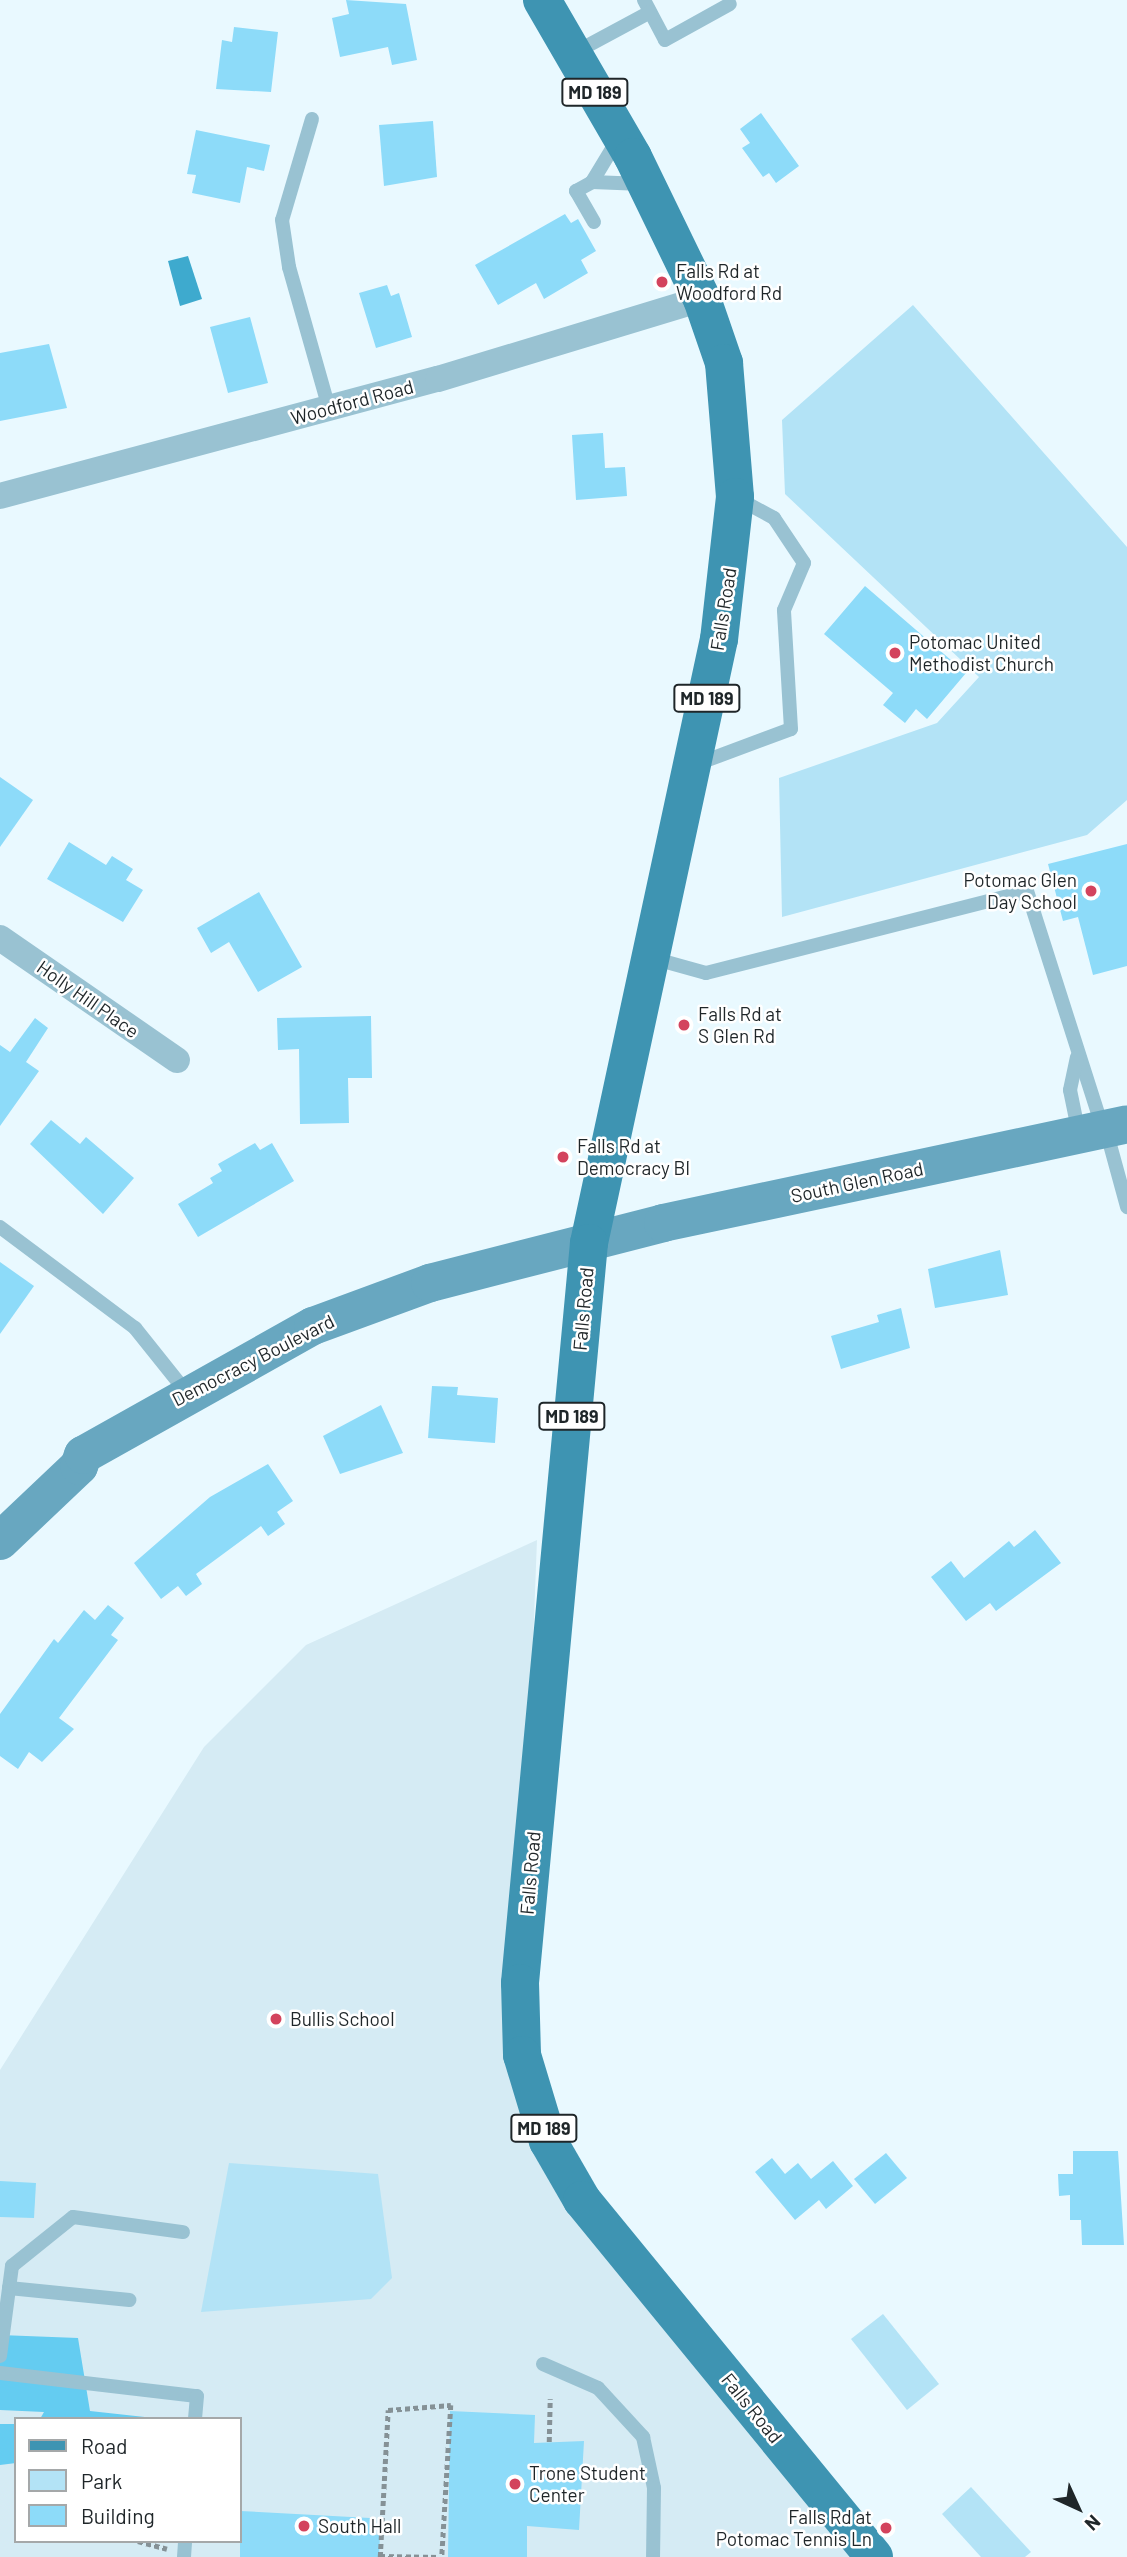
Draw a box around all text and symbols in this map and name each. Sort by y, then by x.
road number: MD 189 [560,78,630,106]
place label: Falls Rd at Woodford Rd [676,260,782,304]
marker: Falls Rd at Woodford Rd [654,274,670,290]
street label: Woodford Road [288,375,416,429]
street label: Falls Road [705,566,741,652]
place label: Potomac United Methodist Church [909,631,1054,675]
marker: Potomac United Methodist Church [887,645,903,661]
road number: MD 189 [672,684,742,712]
place label: Potomac Glen Day School [963,869,1077,913]
marker: Potomac Glen Day School [1083,883,1099,899]
street label: Holly Hill Place [33,955,143,1043]
place label: Falls Rd at S Glen Rd [698,1003,782,1047]
marker: Falls Rd at S Glen Rd [676,1017,692,1033]
place label: Falls Rd at Democracy Bl [577,1135,690,1179]
marker: Falls Rd at Democracy Bl [555,1149,571,1165]
street label: South Glen Road [789,1157,925,1207]
street label: Falls Road [568,1266,598,1352]
street label: Democracy Boulevard [168,1309,338,1411]
road number: MD 189 [537,1401,607,1430]
street label: Falls Road [515,1830,545,1916]
place label: Bullis School [290,2008,395,2030]
marker: Bullis School [268,2011,284,2027]
road number: MD 189 [509,2114,579,2142]
street label: Falls Road [717,2368,787,2448]
legend [14,2417,242,2543]
text: Road [81,2433,127,2458]
place label: Trone Student Center [529,2462,646,2506]
text: Park [81,2468,122,2493]
north arrow [1043,2473,1113,2543]
marker: Trone Student Center [507,2476,523,2492]
text: Building [81,2503,155,2528]
place label: Falls Rd at Potomac Tennis Ln [716,2506,872,2550]
text: N [1081,2511,1106,2536]
place label: South Hall [318,2515,401,2537]
marker: South Hall [296,2518,312,2534]
marker: Falls Rd at Potomac Tennis Ln [878,2520,894,2536]

